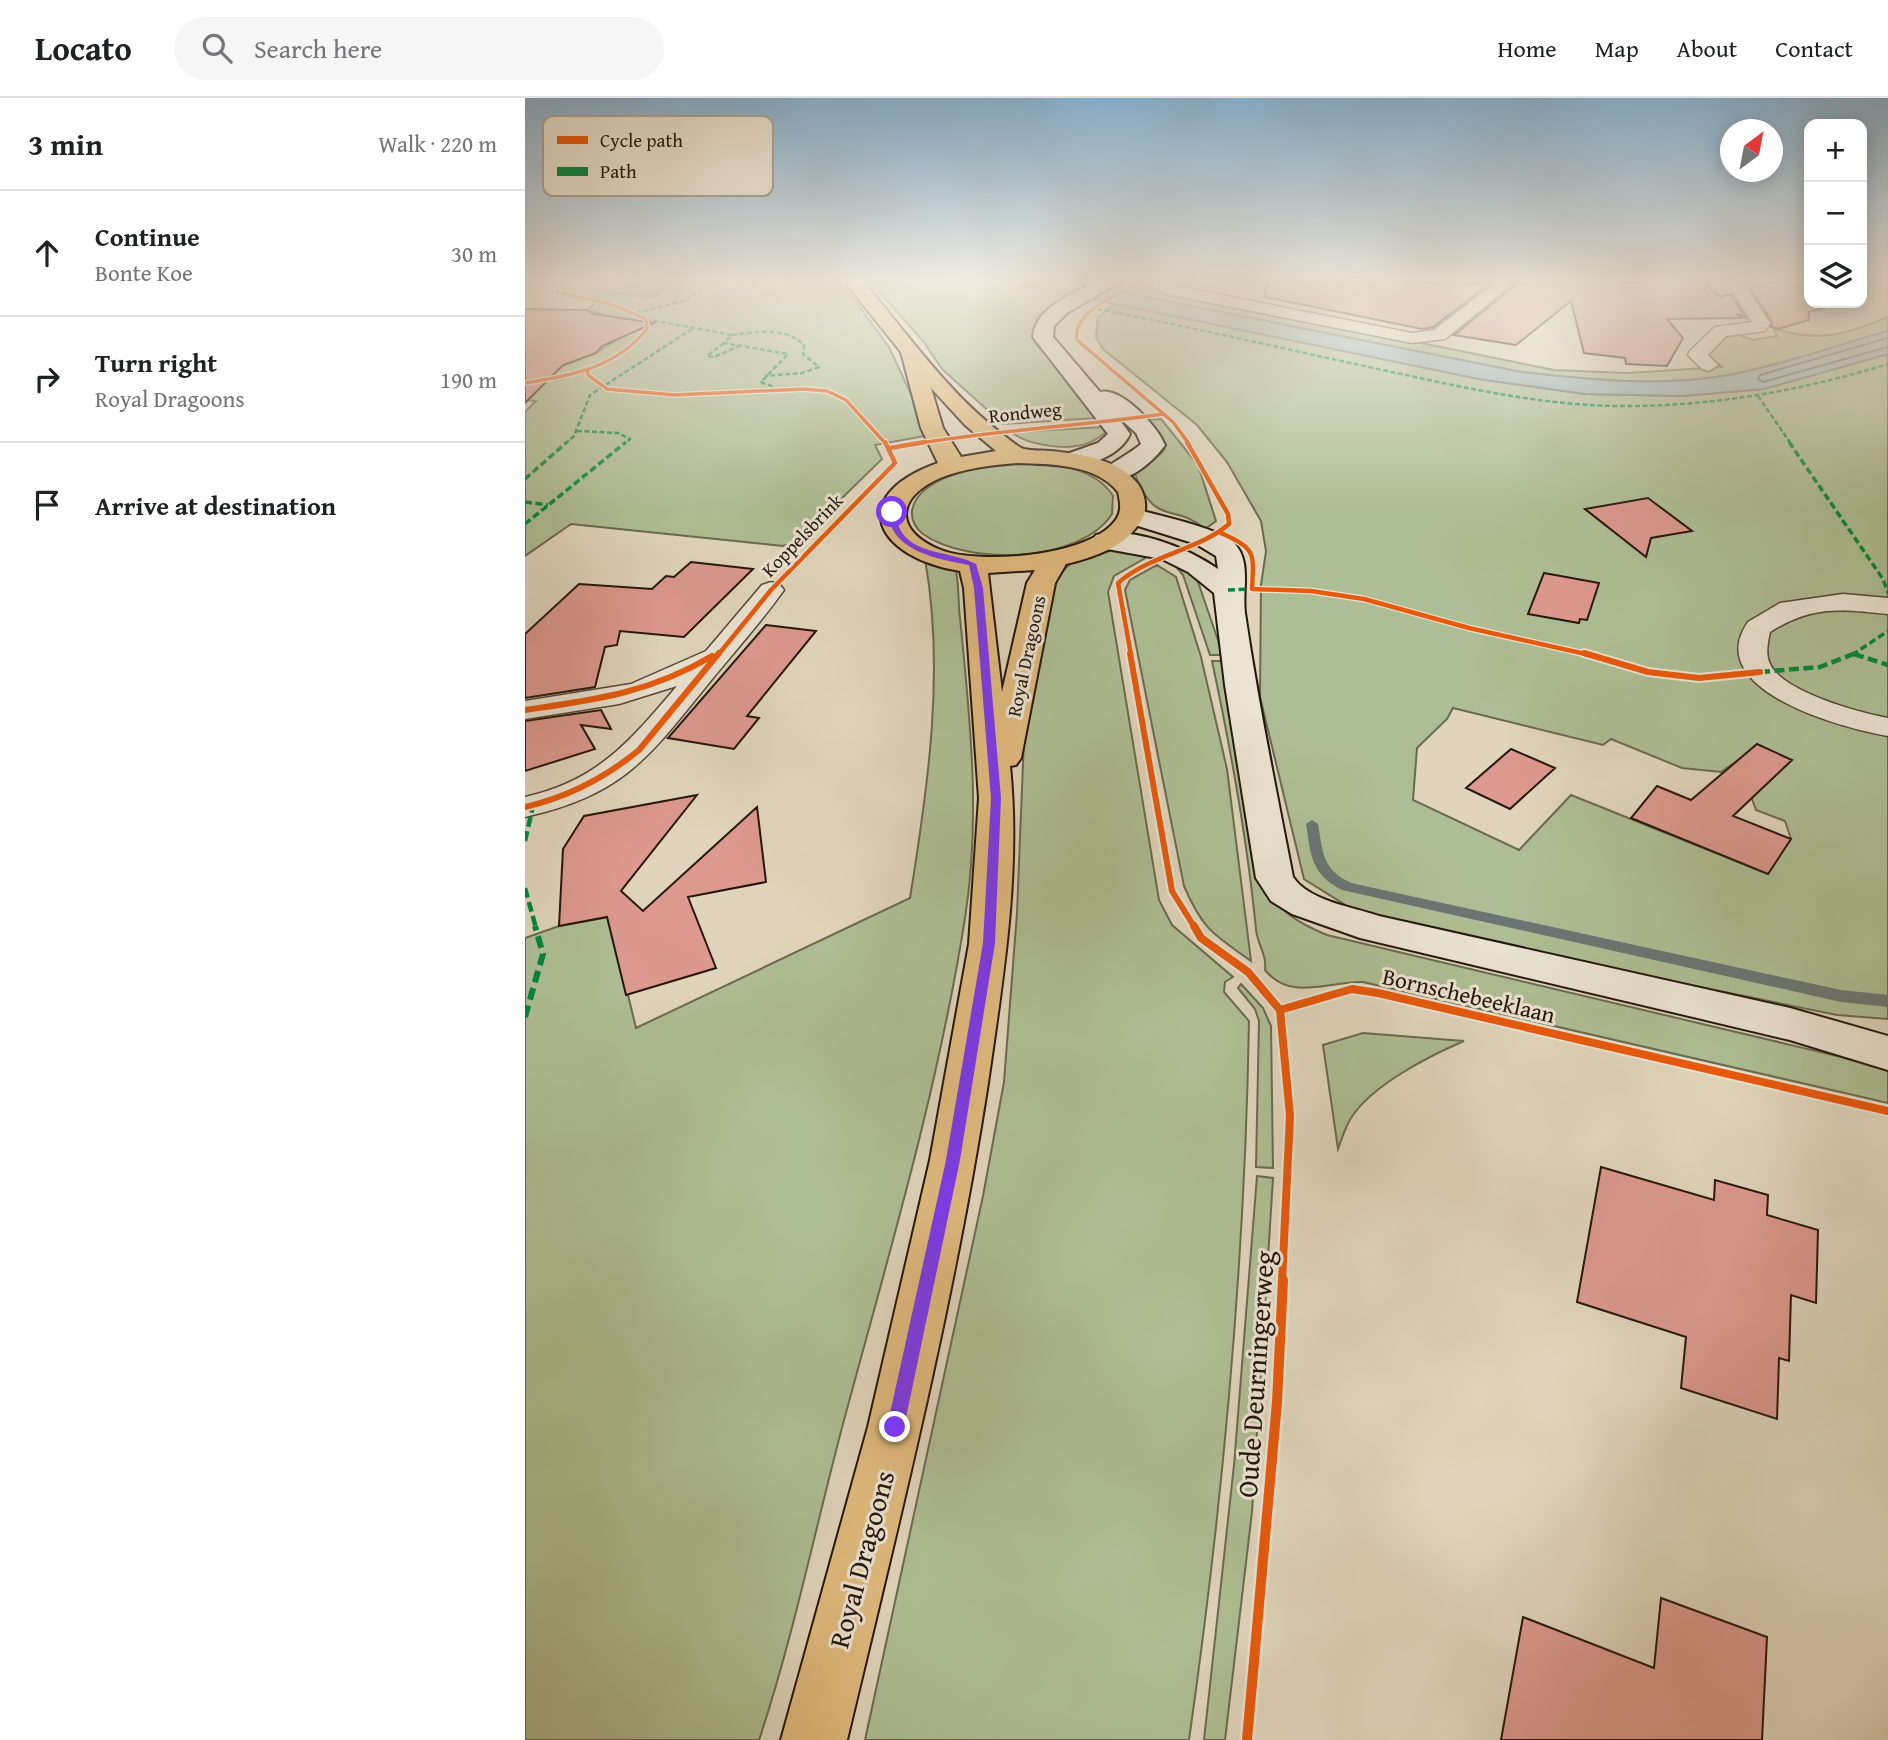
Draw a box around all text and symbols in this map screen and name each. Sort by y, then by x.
search box [174,17,664,80]
text: Locato [35,24,132,72]
icon: search [198,29,236,67]
text: Search here [254,29,382,68]
text: Home [1498,31,1557,66]
text: Map [1595,31,1639,66]
text: About [1677,31,1737,66]
text: Contact [1775,31,1853,66]
legend [543,116,773,196]
north arrow [1720,119,1783,182]
map controls [1804,119,1867,308]
button: + [1804,119,1867,182]
text: 3 min [28,122,103,166]
text: Cycle path [600,126,683,154]
text: Walk · 220 m [378,127,497,160]
text: Path [600,157,637,185]
button: − [1804,182,1867,245]
text: Continue [95,217,200,256]
icon: ahead [28,234,66,272]
text: 30 m [451,237,497,270]
button: layers [1804,245,1867,308]
text: Bonte Koe [95,256,193,289]
text: Turn right [95,343,217,382]
icon: right [28,360,66,398]
text: 190 m [440,363,497,396]
text: Royal Dragoons [95,382,245,415]
street label: Rondweg [987,394,1063,430]
icon: arrive [28,486,66,524]
text: Arrive at destination [95,486,336,525]
street label: Koppelsbrink [755,487,849,583]
route start [876,496,907,527]
street label: Royal Dragoons [999,593,1053,719]
street label: Bornschebeeklaan [1379,959,1559,1031]
street label: Oude Deurningerweg [1226,1249,1284,1499]
route end [879,1411,910,1442]
street label: Royal Dragoons [818,1466,904,1652]

